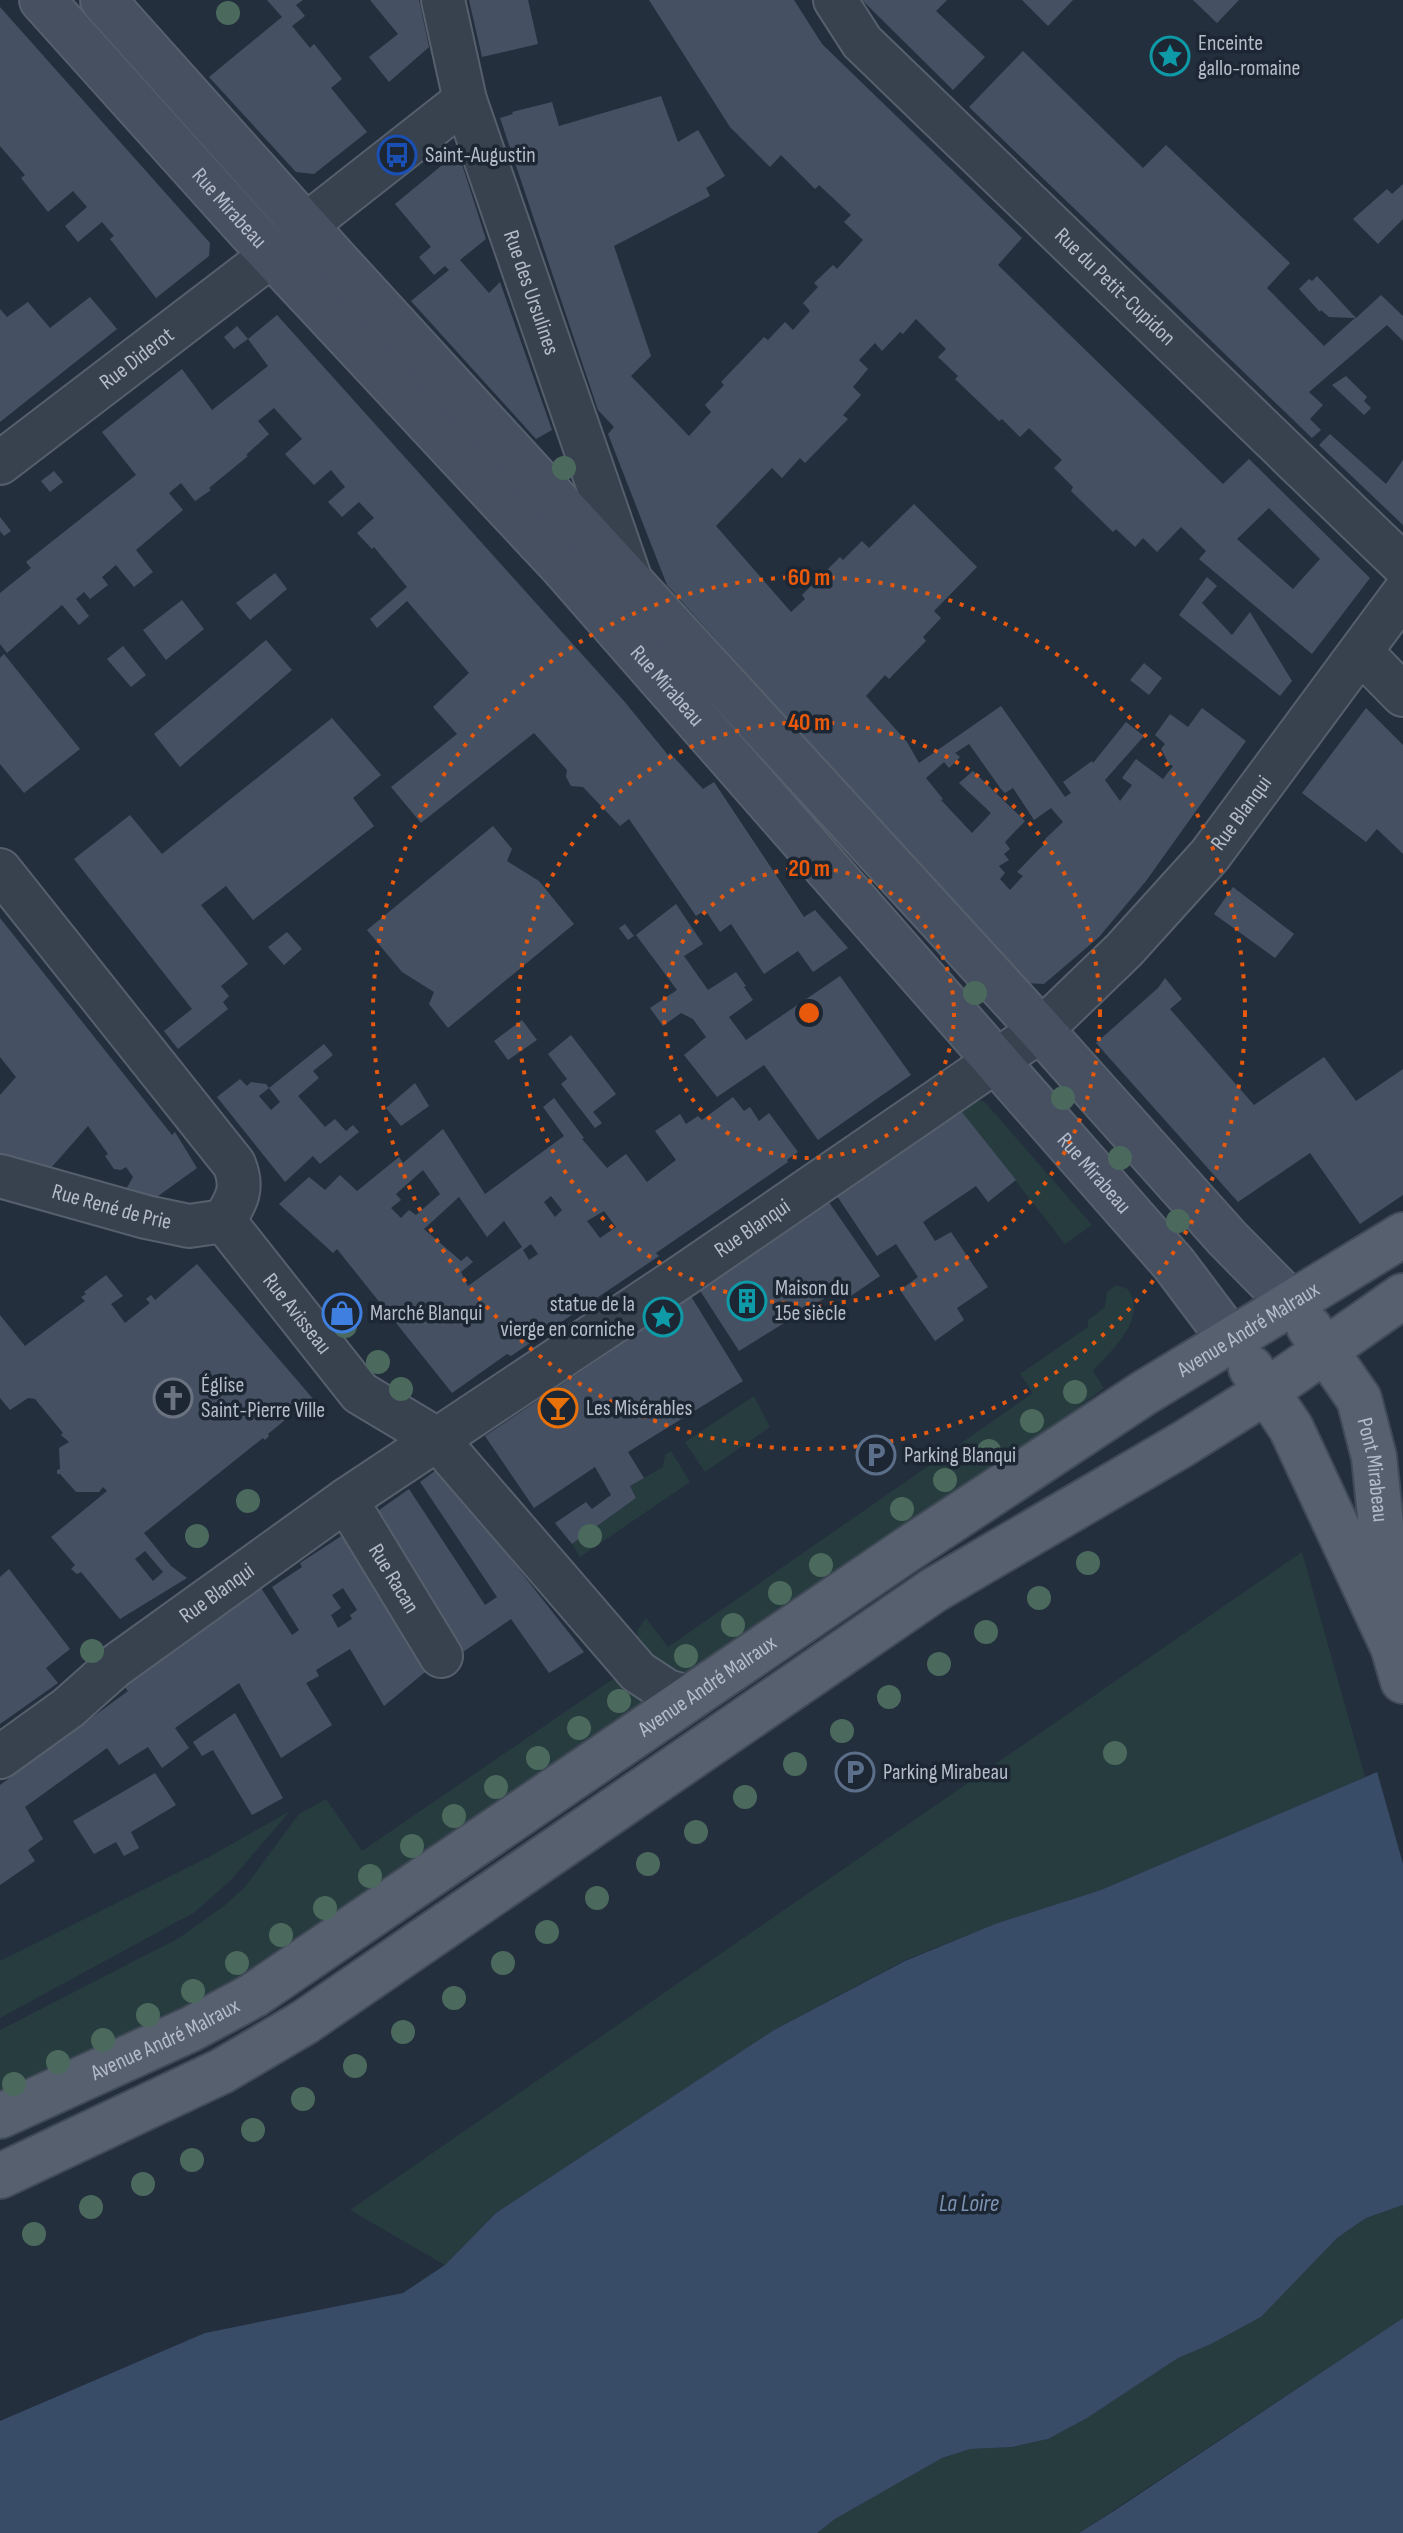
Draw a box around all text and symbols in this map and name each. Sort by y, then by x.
place label: Enceinte gallo-romaine [1198,30,1300,82]
place icon: Enceinte gallo-romaine [1149,35,1191,77]
bus stop icon: Saint-Augustin [376,134,418,176]
place label: Saint-Augustin [425,142,536,169]
street label: Rue Mirabeau [186,162,272,254]
street label: Rue du Petit-Cupidon [1049,222,1181,351]
street label: Rue des Ursulines [497,227,565,358]
street label: Rue Diderot [94,321,179,396]
text: 60 m [788,563,830,592]
street label: Rue Mirabeau [624,640,710,732]
text: 40 m [788,708,830,737]
street label: Rue Blanqui [1205,770,1277,856]
text: 20 m [788,854,830,883]
centre of rings [795,999,823,1027]
street label: Rue Mirabeau [1051,1127,1137,1219]
street label: Rue René de Prie [49,1178,174,1235]
street label: Rue Blanqui [709,1193,795,1264]
street label: Rue Avisseau [257,1268,337,1359]
place label: Maison du 15e siècle [775,1275,849,1327]
street label: Avenue André Malraux [1171,1275,1325,1384]
building icon: Maison du 15e siècle [726,1280,768,1322]
place label: statue de la vierge en corniche [500,1291,635,1343]
shop icon: Marché Blanqui [321,1292,363,1334]
place icon: statue de la vierge en corniche [642,1296,684,1338]
place label: Marché Blanqui [370,1300,482,1327]
place label: Église Saint-Pierre Ville [201,1372,325,1424]
church icon: Église Saint-Pierre Ville [152,1377,194,1419]
bar icon: Les Misérables [537,1387,579,1429]
place label: Les Misérables [586,1395,693,1422]
street label: Pont Mirabeau [1351,1415,1394,1523]
parking icon: Parking Blanqui [855,1434,897,1476]
place label: Parking Blanqui [904,1442,1016,1469]
street label: Rue Racan [362,1539,425,1618]
street label: Rue Blanqui [174,1557,259,1629]
street label: Avenue André Malraux [632,1629,782,1743]
parking icon: Parking Mirabeau [834,1751,876,1793]
place label: Parking Mirabeau [883,1759,1008,1786]
street label: Avenue André Malraux [86,1992,245,2087]
water label: La Loire [939,2189,999,2218]

